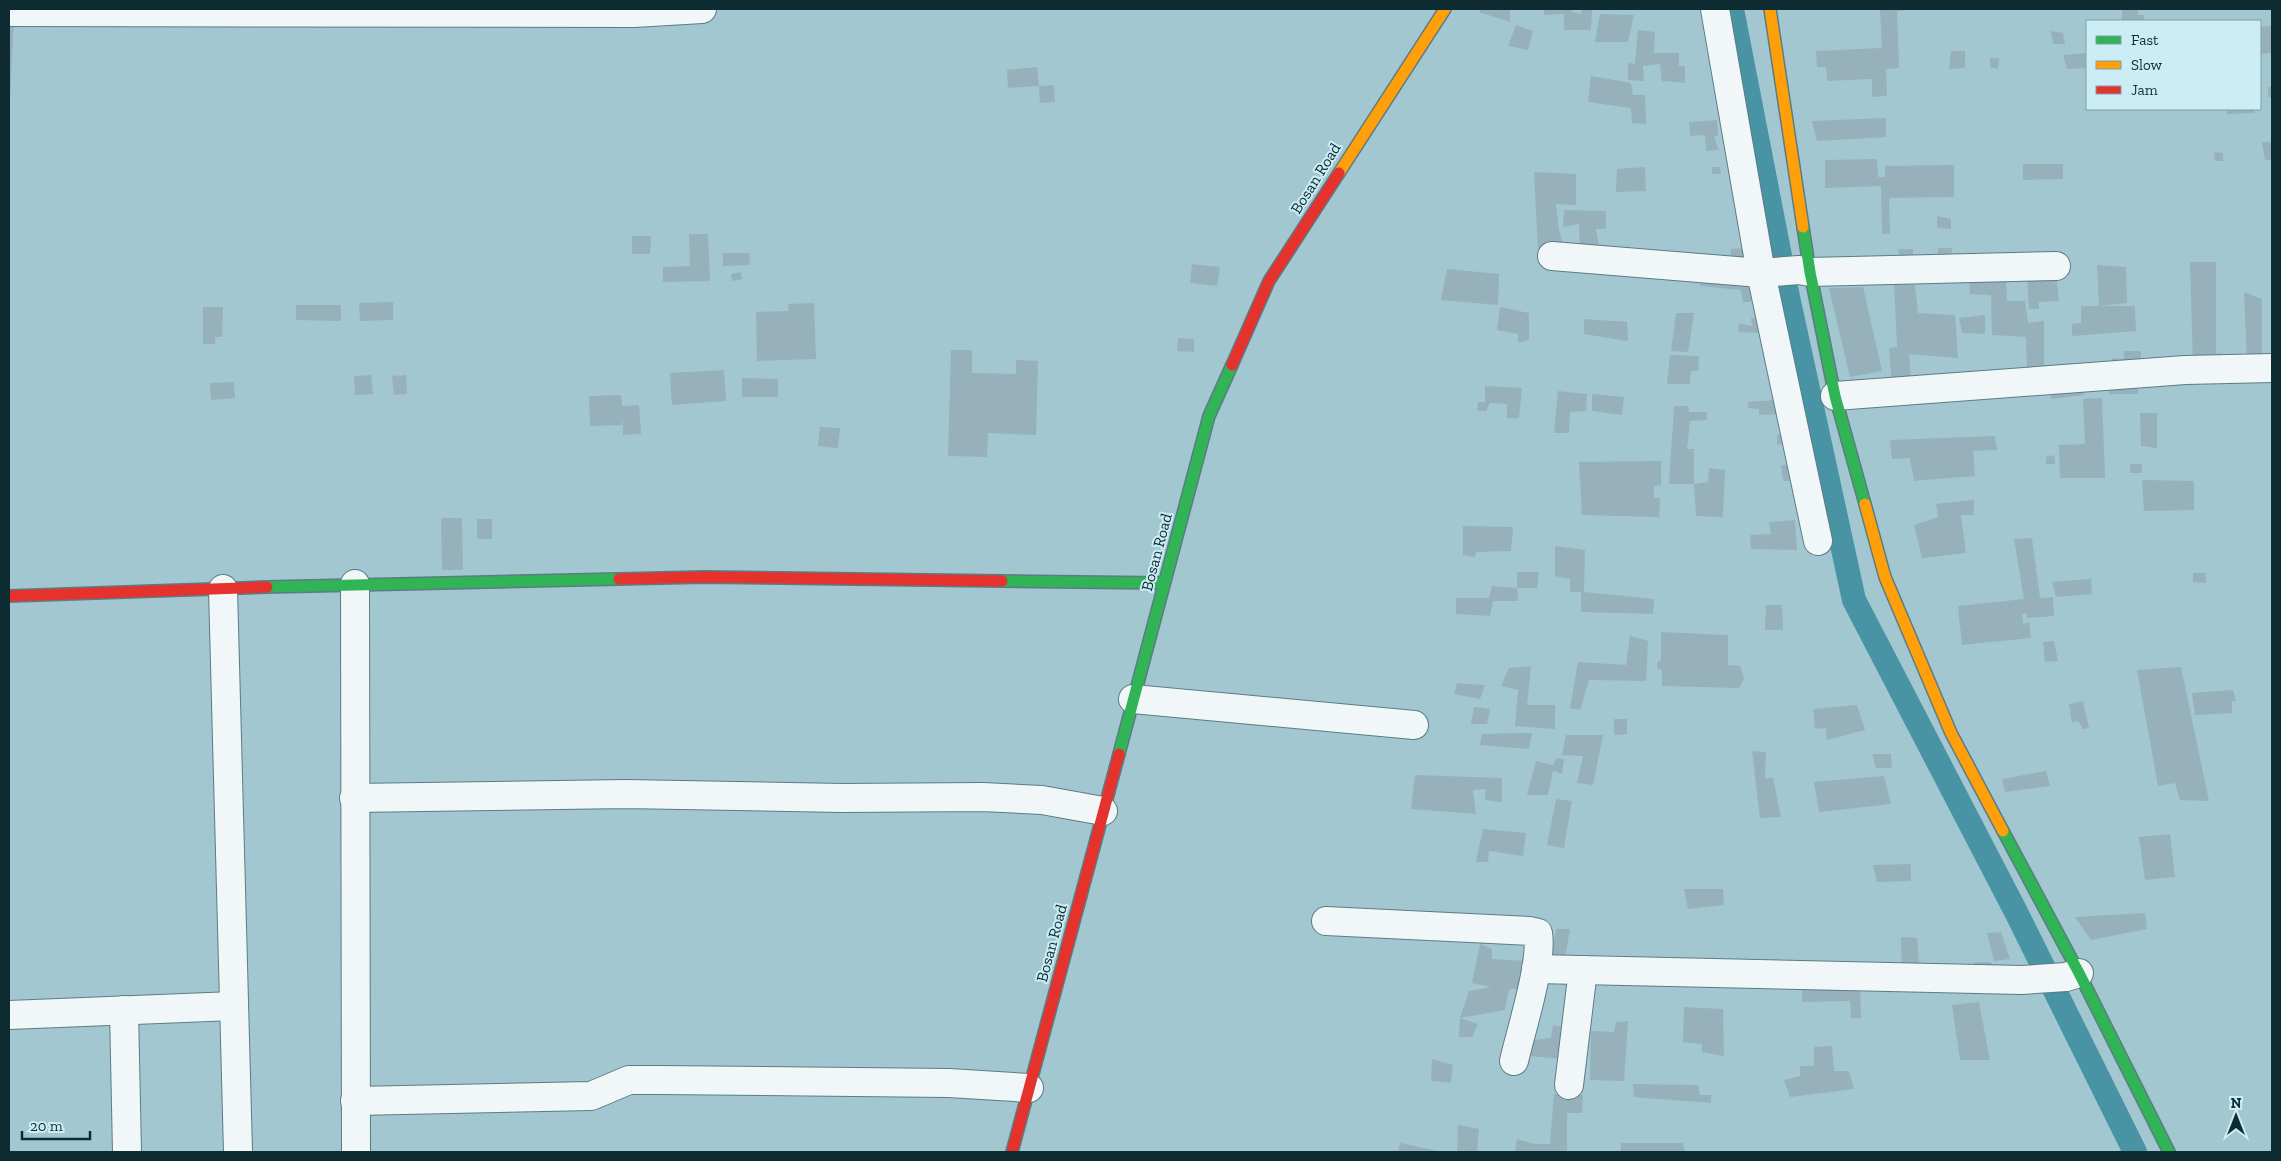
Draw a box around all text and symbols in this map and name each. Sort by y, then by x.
legend [2086,20,2261,110]
text: Fast [2131,31,2159,49]
text: Slow [2131,56,2163,74]
text: Jam [2131,81,2158,99]
street label: Bosan Road [1286,139,1345,217]
street label: Bosan Road [1137,511,1176,593]
street label: Bosan Road [1032,902,1071,984]
north arrow [2211,1091,2261,1141]
text: N [2231,1095,2242,1112]
scale bar [22,1108,90,1140]
text: 20 m [30,1117,63,1135]

